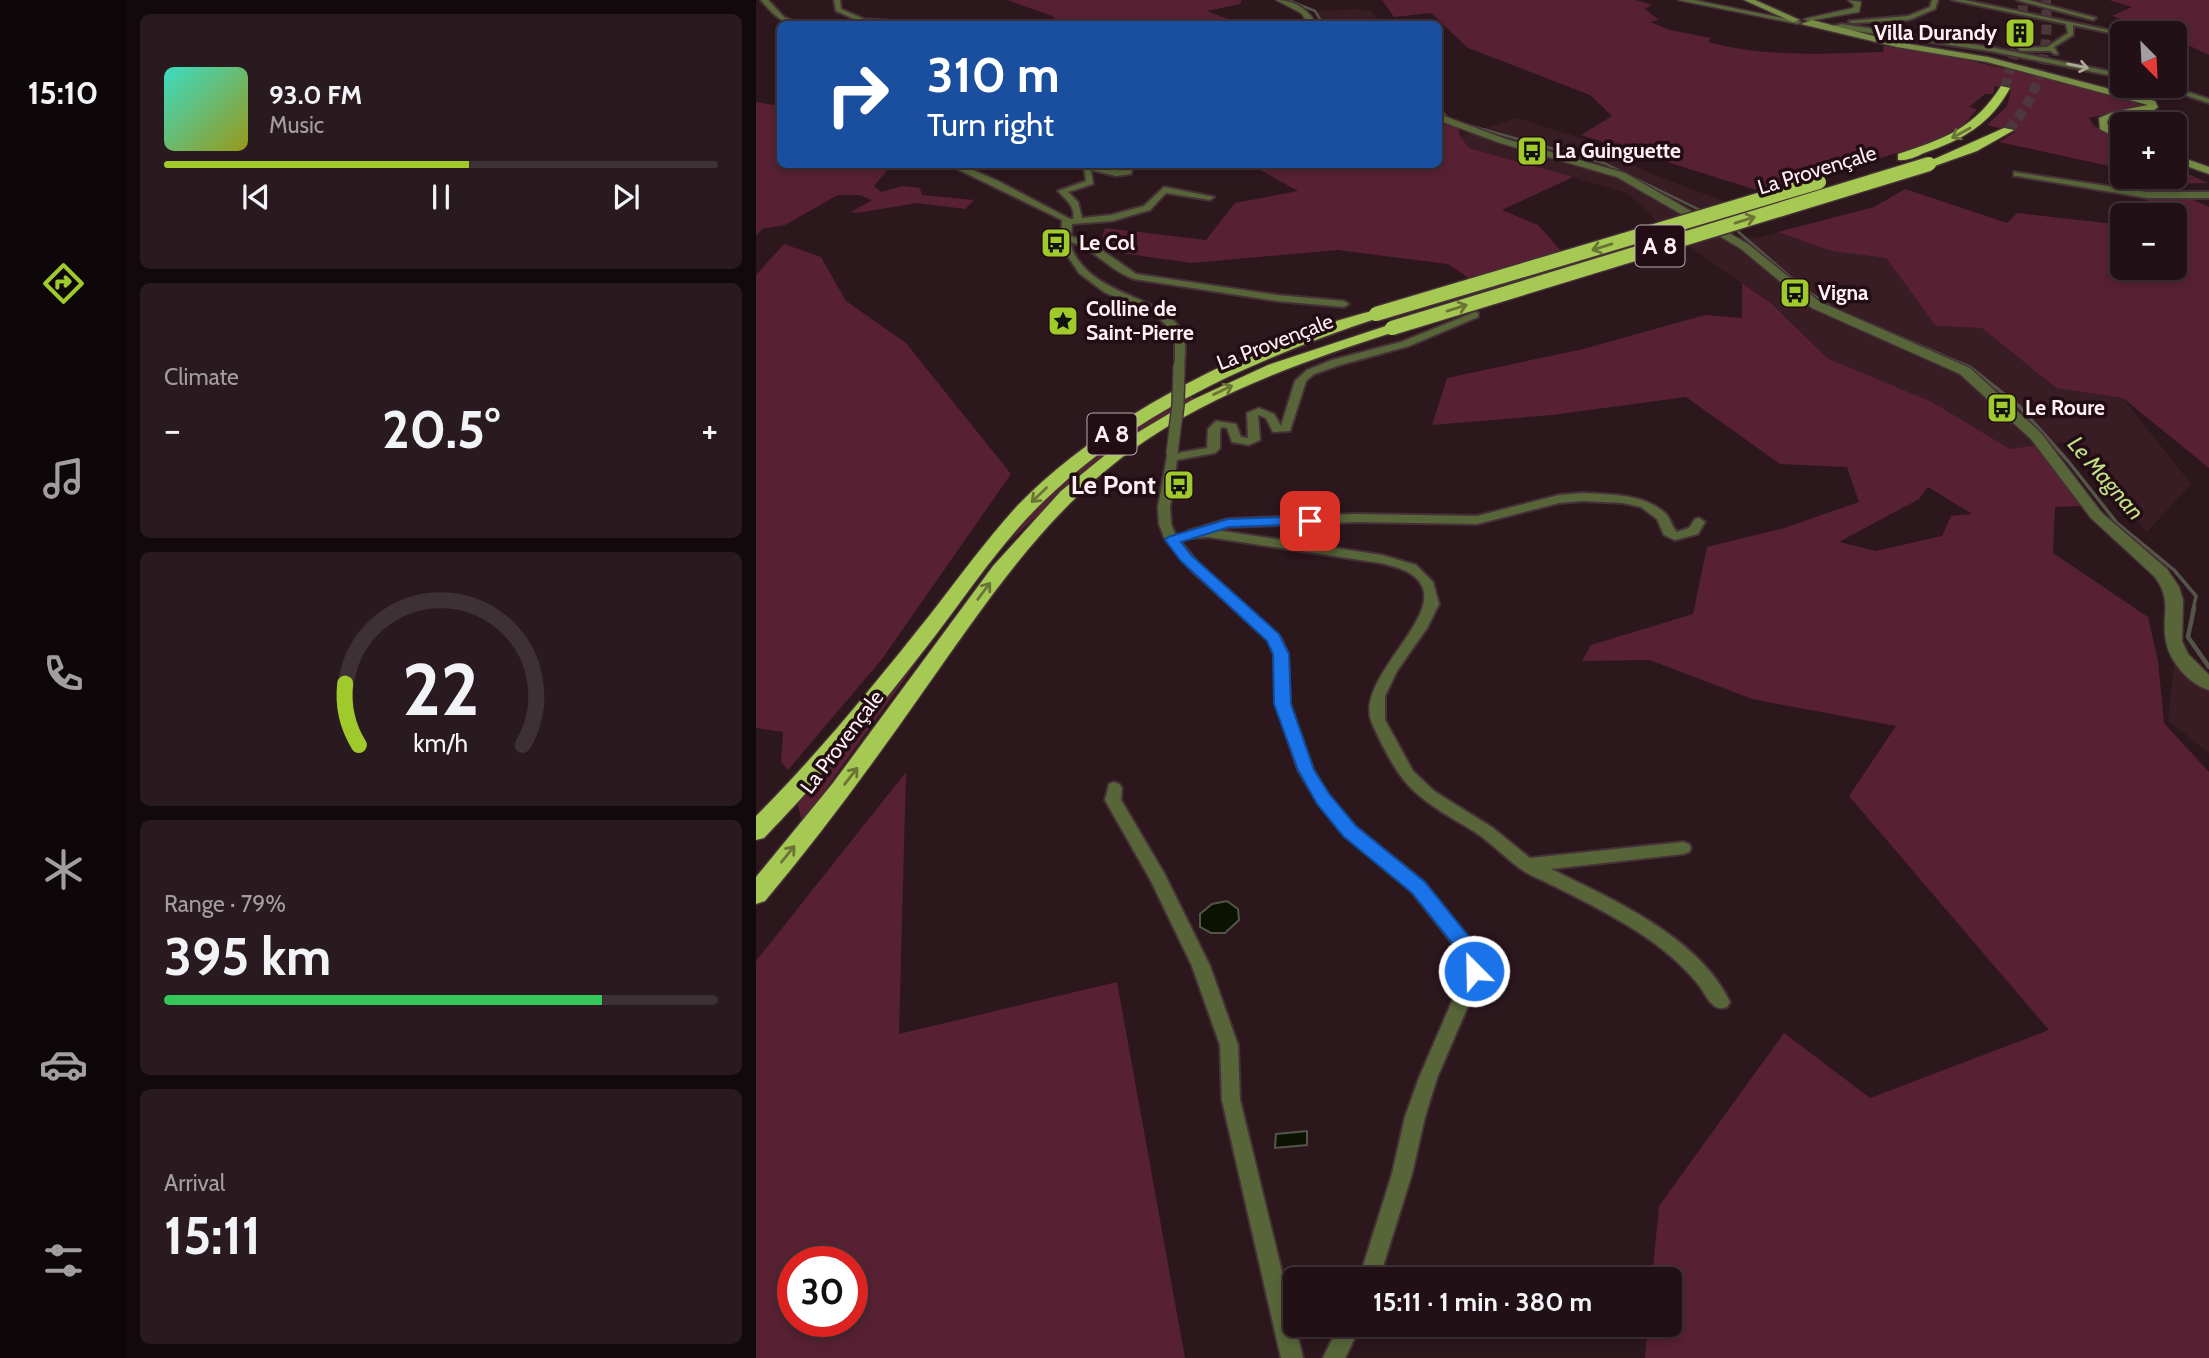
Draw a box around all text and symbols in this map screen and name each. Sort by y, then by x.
building icon: Villa Durandy [2003,16,2037,50]
place label: Villa Durandy [1874,20,1998,45]
north arrow [2110,21,2188,98]
map controls [2110,21,2187,280]
text: 310 m [927,45,1060,104]
icon: right [812,49,903,140]
one-way arrow [2066,60,2089,74]
text: 15:10 [28,73,98,112]
text: 93.0 FM [269,79,362,111]
text: Turn right [927,105,1054,144]
text: Music [269,111,324,139]
button: + [2110,112,2187,189]
one-way arrow [1952,126,1972,140]
bus stop icon: La Guinguette [1515,134,1549,168]
place label: La Guinguette [1555,138,1681,163]
street label: La Provençale [1755,140,1879,199]
icon: previous [237,178,275,216]
icon: pause [422,178,460,216]
icon: next [607,178,645,216]
button: − [2110,203,2187,280]
one-way arrow [1734,212,1756,225]
bus stop icon: Le Col [1039,226,1073,260]
road number: A 8 [1636,226,1684,267]
place label: Le Col [1079,230,1135,255]
one-way arrow [1591,241,1613,254]
icon: directions [39,259,88,308]
bus stop icon: Vigna [1778,276,1812,310]
place label: Vigna [1818,280,1869,305]
place label: Colline de Saint-Pierre [1086,296,1194,345]
one-way arrow [1446,300,1468,313]
place icon: Colline de Saint-Pierre [1046,304,1080,338]
street label: La Provençale [1213,308,1337,375]
text: Climate [164,363,239,391]
one-way arrow [1212,383,1233,396]
bus stop icon: Le Roure [1985,391,2019,425]
place label: Le Roure [2025,395,2105,420]
text: 20.5° [382,398,500,461]
text: − [164,406,181,453]
text: + [701,406,718,453]
road number: A 8 [1088,414,1136,454]
water label: Le Magnan [2062,430,2150,526]
icon: music [39,454,88,503]
bus stop icon: Le Pont [1162,468,1196,502]
place label: Le Pont [1071,469,1156,501]
one-way arrow [1031,486,1048,503]
pin [1280,491,1340,551]
icon: arrive [1291,502,1329,540]
one-way arrow [977,582,991,601]
text: 22 [402,645,480,733]
icon: phone [39,649,88,698]
street label: La Provençale [795,685,889,798]
text: km/h [414,728,468,758]
one-way arrow [844,767,859,785]
icon: climate [39,845,88,894]
one-way arrow [781,846,796,864]
text: Range · 79% [164,890,286,918]
text: 395 km [164,925,331,988]
position arrow [1437,934,1511,1008]
icon: car [39,1040,88,1089]
text: Arrival [164,1169,225,1197]
text: 15:11 [164,1204,261,1267]
icon: filters [39,1236,88,1285]
speed limit sign: 30 [777,1246,868,1337]
text: 15:11 · 1 min · 380 m [1373,1286,1592,1318]

